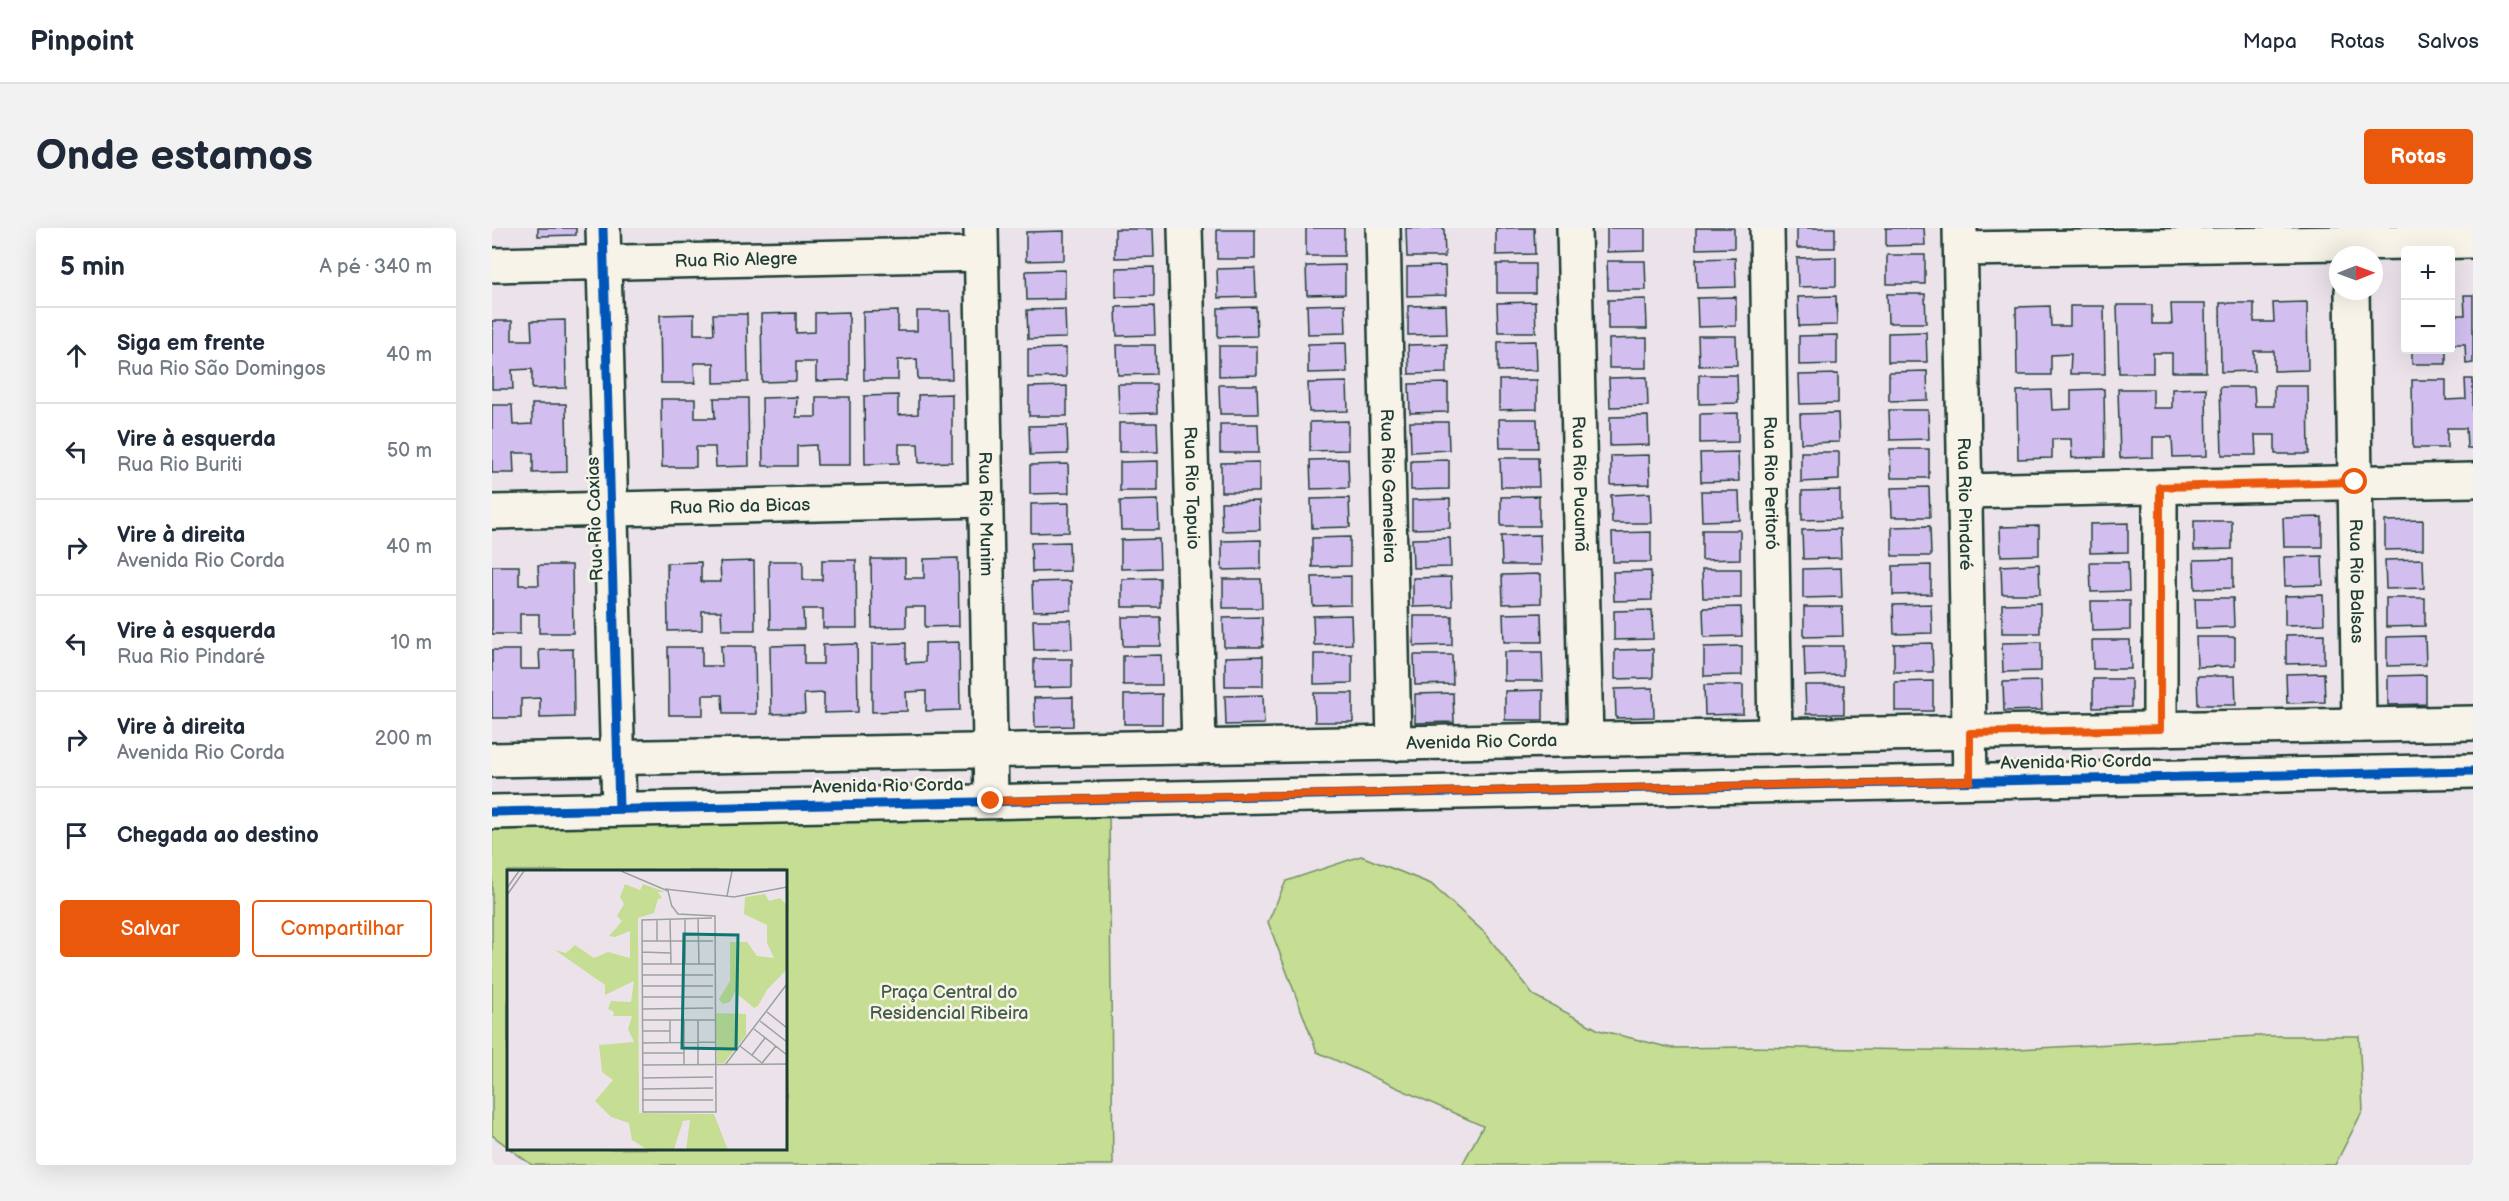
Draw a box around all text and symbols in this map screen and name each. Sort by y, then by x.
text: Pinpoint [30,25,134,58]
text: Mapa [2243,29,2297,54]
text: Rotas [2330,29,2385,54]
text: Salvos [2418,29,2479,54]
button: Rotas [2364,129,2473,184]
text: Onde estamos [36,131,313,182]
north arrow [2329,246,2383,300]
map controls [2401,246,2455,354]
button: + [2401,246,2455,300]
street label: Rua Rio Alegre [674,248,798,271]
text: 5 min [60,252,125,283]
text: A pé · 340 m [320,255,432,279]
button: − [2401,300,2455,354]
text: Siga em frente [117,330,265,357]
icon: ahead [60,339,93,372]
text: 40 m [386,343,432,367]
text: Rua Rio São Domingos [117,357,326,381]
street label: Rua Rio Gameleira [1376,408,1401,563]
street label: Rua Rio Pucumã [1568,416,1592,552]
street label: Rua Rio Peritoró [1759,416,1783,550]
text: Vire à esquerda [117,426,276,453]
street label: Rua Rio Tapuio [1180,426,1204,550]
icon: left [60,435,93,468]
street label: Rua Rio Pindaré [1953,437,1977,571]
text: 50 m [387,439,432,463]
street label: Rua Rio Munim [974,451,998,577]
text: Rua Rio Buriti [117,453,242,477]
street label: Rua Rio Caxias [582,456,608,582]
route start [2341,468,2367,494]
street label: Rua Rio da Bicas [669,494,811,518]
street label: Rua Rio Balsas [2345,518,2368,644]
text: Vire à direita [117,522,245,549]
icon: right [60,531,93,564]
text: 40 m [386,535,432,559]
text: Avenida Rio Corda [117,549,285,573]
text: Vire à esquerda [117,618,276,645]
icon: left [60,627,93,660]
text: 10 m [391,631,432,655]
text: Rua Rio Pindaré [117,645,265,669]
text: Vire à direita [117,714,245,741]
icon: right [60,723,93,756]
text: 200 m [375,727,432,751]
street label: Avenida Rio Corda [1406,730,1558,753]
text: Avenida Rio Corda [117,741,285,765]
street label: Avenida Rio Corda [2000,750,2152,774]
street label: Avenida Rio Corda [812,774,964,798]
route end [977,787,1003,813]
icon: arrive [60,819,93,852]
text: Chegada ao destino [117,822,319,849]
inset map [507,870,788,1150]
button: Salvar [60,900,240,957]
button: Compartilhar [252,900,432,957]
park label: Praça Central do Residencial Ribeira [870,982,1028,1024]

